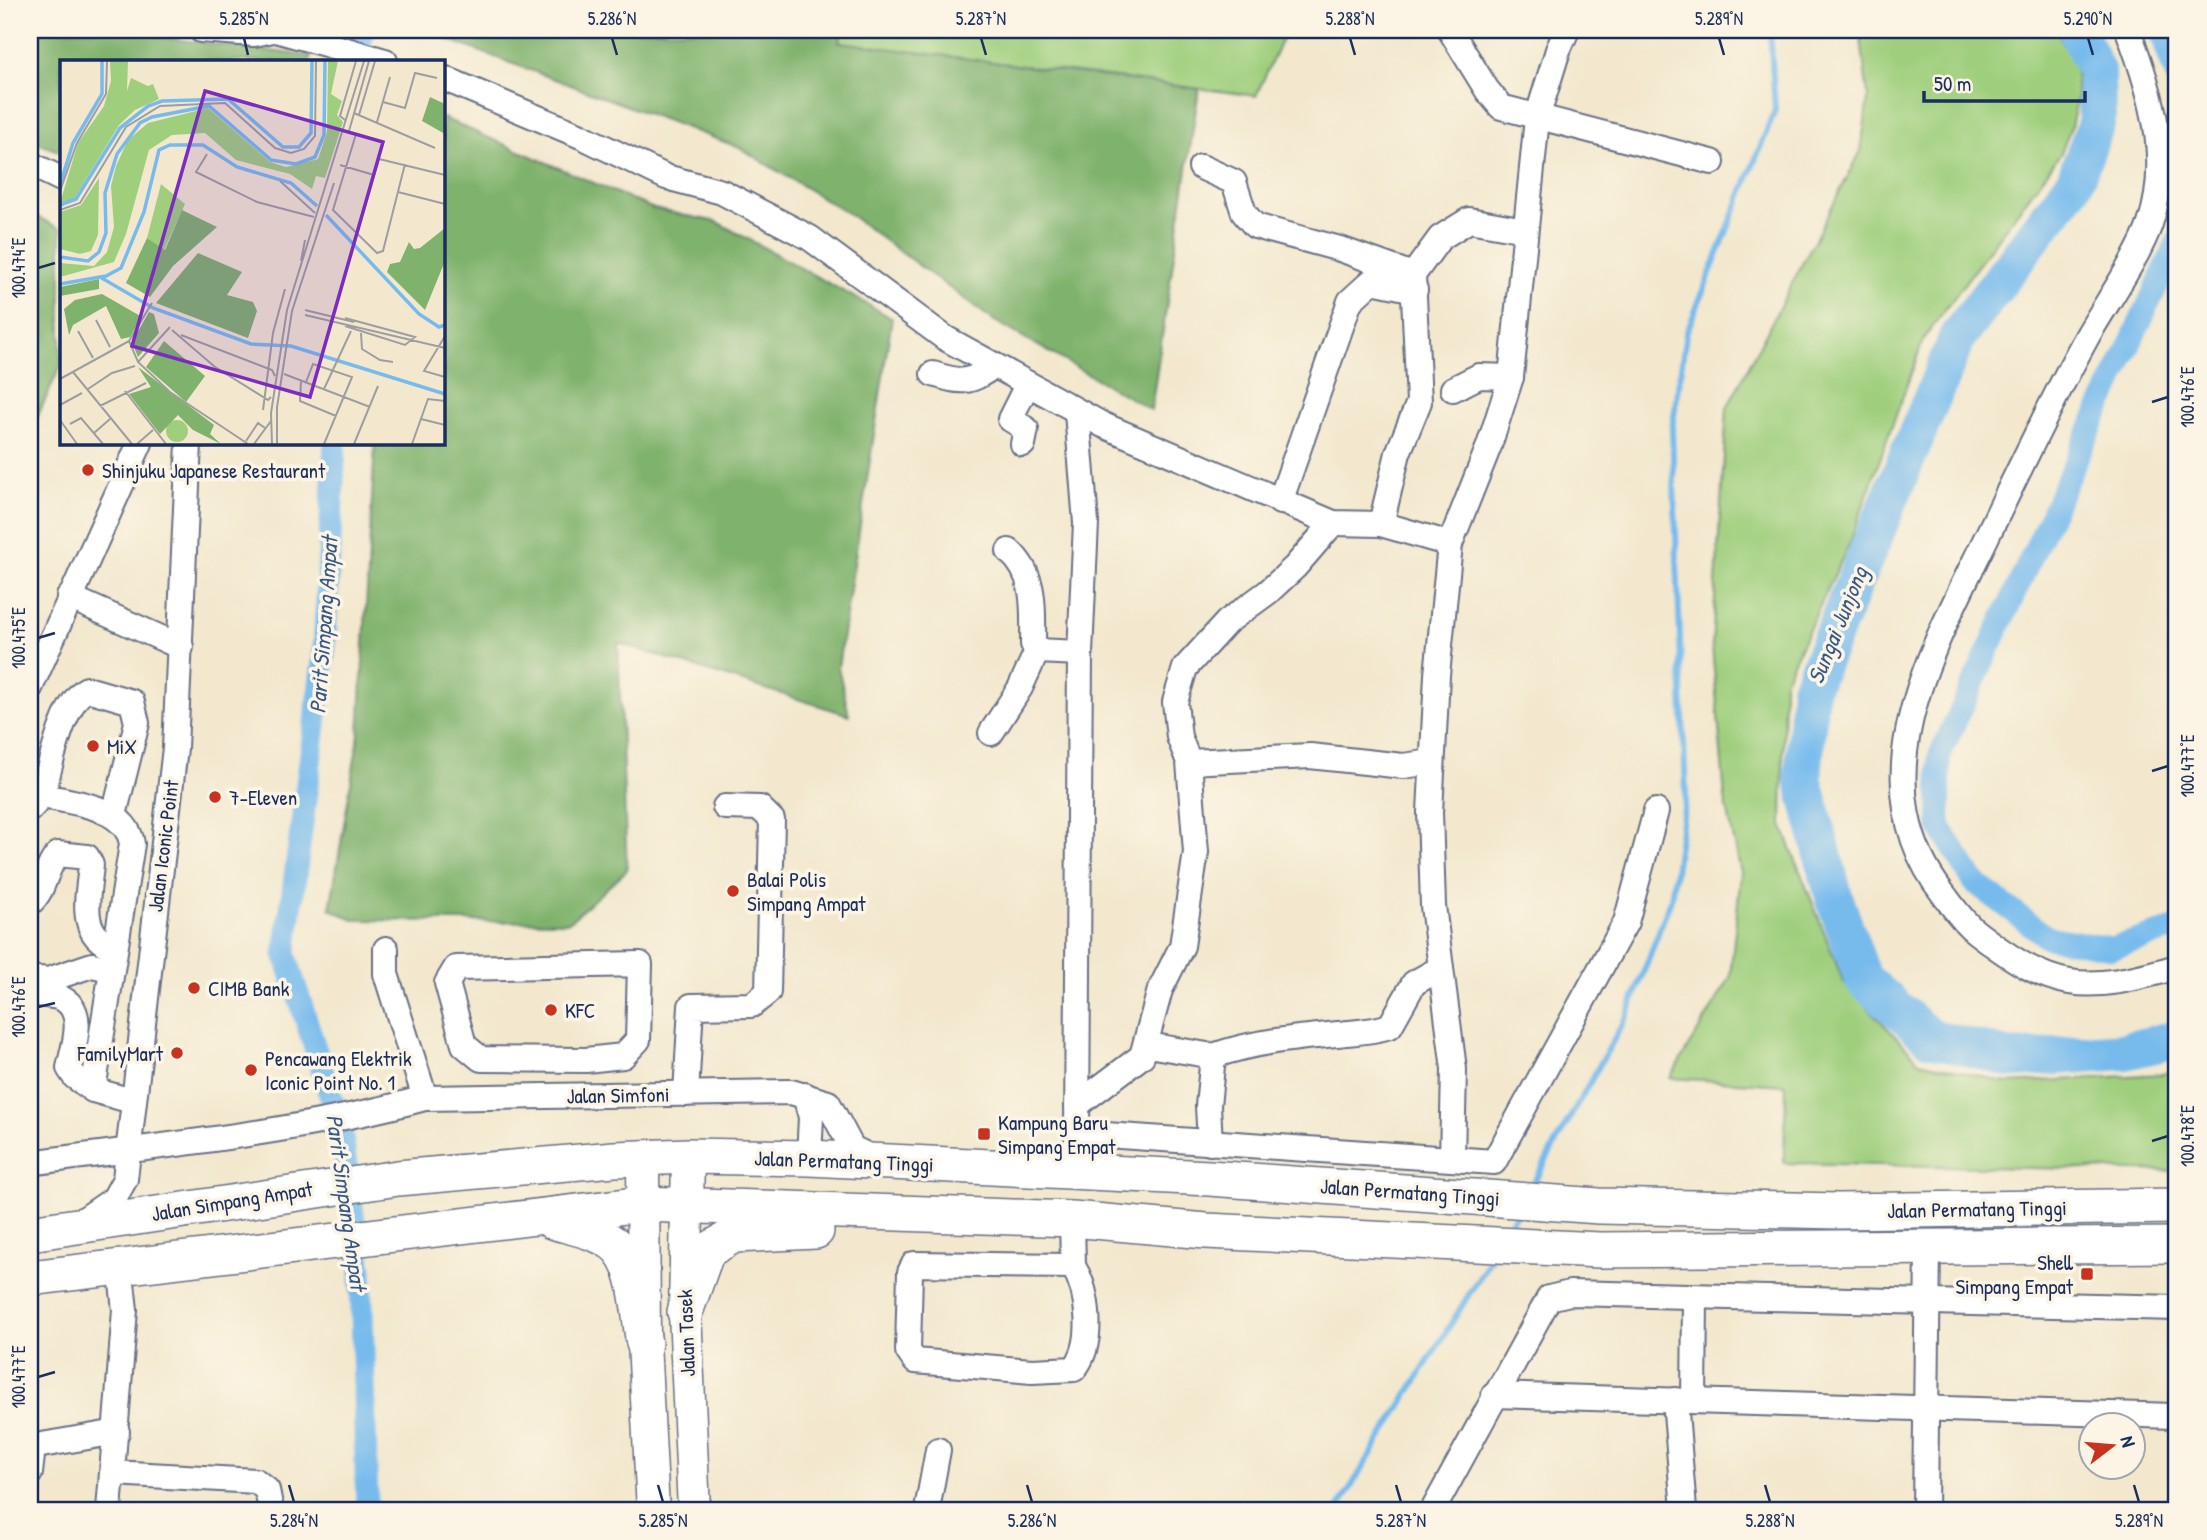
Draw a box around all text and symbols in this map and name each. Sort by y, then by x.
text: 5.285°N [219,6,269,31]
text: 5.286°N [588,6,636,31]
text: 5.287°N [956,6,1006,31]
text: 5.288°N [1325,6,1375,31]
text: 5.289°N [1695,6,1743,31]
text: 5.290°N [2064,6,2112,31]
inset map [60,60,444,444]
scale bar [1924,60,2084,104]
text: 50 m [1934,69,1971,98]
text: 100.474°E [6,237,31,299]
text: 100.476°E [2175,366,2200,428]
place label: Shinjuku Japanese Restaurant [102,456,326,485]
marker: Shinjuku Japanese Restaurant [80,462,96,478]
water label: Parit Simpang Ampat [301,533,346,714]
water label: Sungai Junjong [1800,560,1876,688]
text: 100.475°E [6,607,31,669]
place label: MiX [107,732,137,761]
text: 100.477°E [2175,734,2200,798]
marker: MiX [85,738,101,754]
street label: Jalan Iconic Point [141,778,186,914]
place label: 7-Eleven [229,783,297,812]
marker: 7-Eleven [207,789,223,805]
place label: Balai Polis Simpang Ampat [747,865,866,918]
marker: Balai Polis Simpang Ampat [725,883,741,899]
place label: CIMB Bank [208,974,290,1003]
text: 100.476°E [6,976,31,1038]
marker: CIMB Bank [186,980,202,996]
place label: KFC [565,996,595,1025]
marker: KFC [543,1002,559,1018]
place label: FamilyMart [76,1039,164,1068]
place label: Pencawang Elektrik Iconic Point No. 1 [265,1044,412,1097]
marker: FamilyMart [169,1045,185,1061]
marker: Pencawang Elektrik Iconic Point No. 1 [243,1062,259,1078]
street label: Jalan Simfoni [566,1080,670,1110]
text: 100.478°E [2175,1105,2200,1167]
place label: Kampung Baru Simpang Empat [998,1108,1116,1161]
water label: Parit Simpang Ampat [318,1112,375,1295]
marker: Kampung Baru Simpang Empat [976,1126,992,1142]
street label: Jalan Permatang Tinggi [754,1143,934,1179]
street label: Jalan Permatang Tinggi [1319,1171,1501,1213]
street label: Jalan Simpang Ampat [149,1174,315,1228]
street label: Jalan Permatang Tinggi [1887,1193,2067,1225]
place label: Shell Simpang Empat [1955,1248,2074,1301]
marker: Shell Simpang Empat [2079,1266,2095,1282]
street label: Jalan Tasek [670,1289,702,1377]
text: 100.477°E [6,1345,31,1409]
north arrow [2078,1410,2148,1480]
text: N [2114,1433,2142,1450]
text: 5.284°N [270,1508,318,1533]
text: 5.285°N [638,1508,688,1533]
text: 5.286°N [1008,1508,1056,1533]
text: 5.287°N [1376,1508,1426,1533]
text: 5.288°N [1745,1508,1795,1533]
text: 5.289°N [2115,1508,2163,1533]

